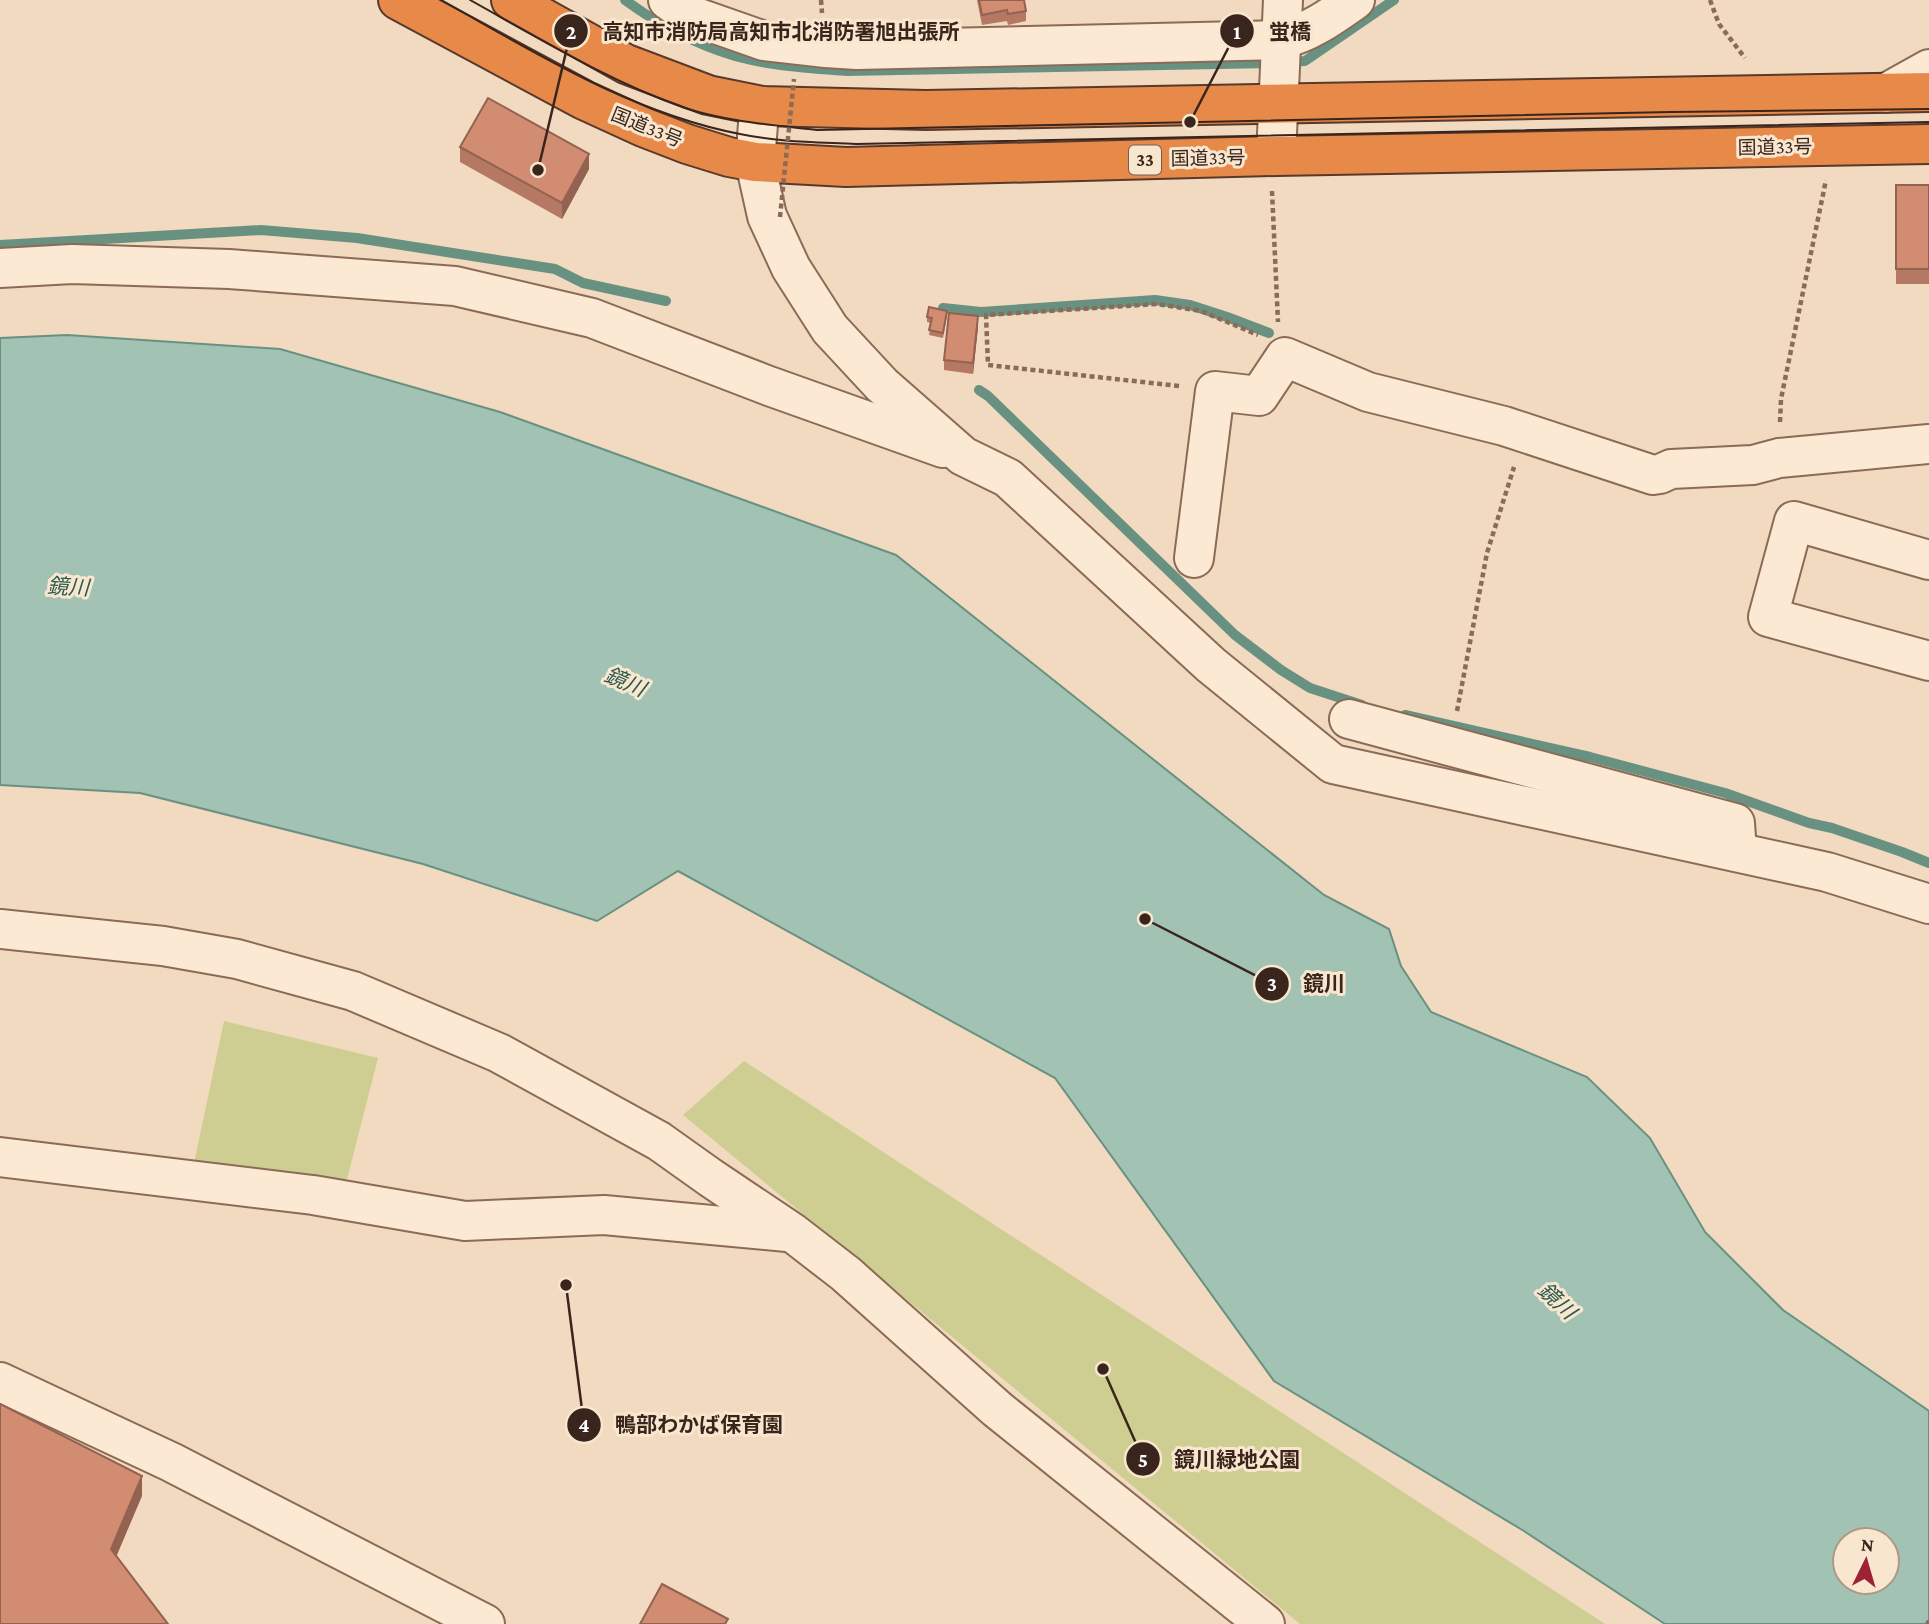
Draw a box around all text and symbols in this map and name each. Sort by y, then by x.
callout: 高知市消防局高知市北消防署旭出張所 [554,10,974,52]
callout: 蛍橋 [1220,10,1325,52]
text: 2 [566,20,577,44]
text: 高知市消防局高知市北消防署旭出張所 [603,20,960,44]
text: 1 [1233,20,1241,44]
text: 蛍橋 [1269,20,1311,44]
street label: 国道33号 [608,103,686,151]
street label: 国道33号 [1737,136,1813,158]
road number: 33 [1129,146,1161,174]
street label: 国道33号 [1170,147,1246,169]
water label: 鏡川 [46,574,92,600]
water label: 鏡川 [601,663,651,702]
callout: 鏡川 [1254,963,1359,1005]
text: 3 [1267,972,1277,996]
text: 鏡川 [1303,972,1345,996]
water label: 鏡川 [1533,1278,1582,1325]
callout: 鴨部わかば保育園 [566,1404,797,1446]
text: 4 [578,1413,590,1437]
text: 鴨部わかば保育園 [615,1413,783,1437]
callout: 鏡川緑地公園 [1125,1438,1314,1480]
text: 5 [1138,1448,1148,1472]
text: 鏡川緑地公園 [1174,1448,1300,1472]
north arrow [1831,1526,1901,1596]
text: N [1860,1534,1875,1556]

